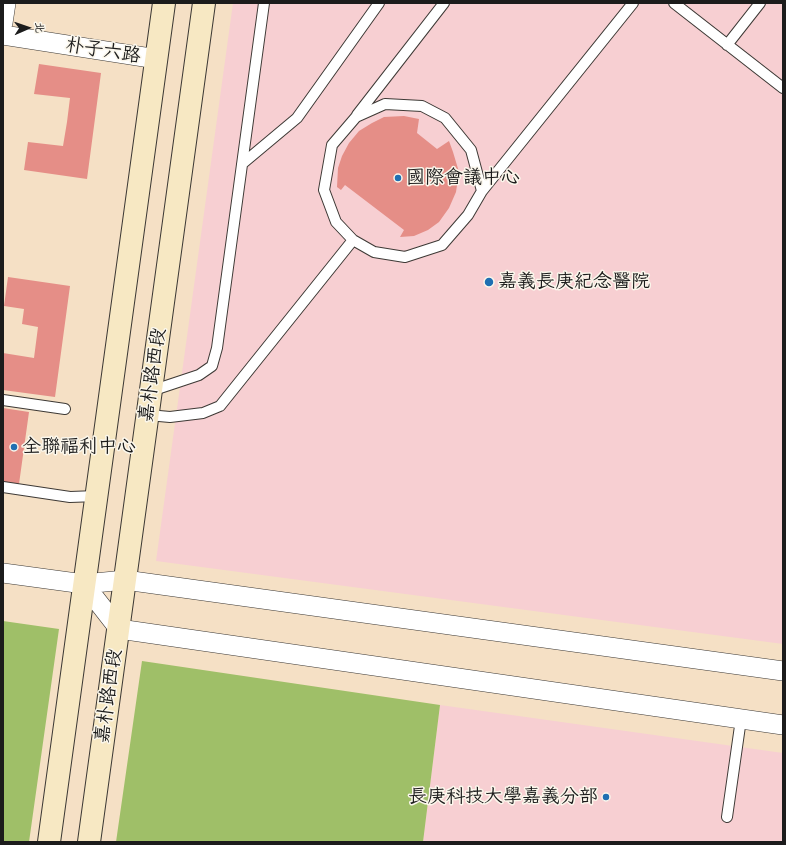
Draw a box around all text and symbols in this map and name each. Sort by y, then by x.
north arrow [8,8,48,48]
text: 北 [33,22,47,33]
street label: 朴子六路 [64,34,142,68]
place label: 國際會議中心 [406,167,520,189]
marker: 國際會議中心 [393,173,403,183]
place label: 嘉義長庚紀念醫院 [498,271,650,293]
marker: 嘉義長庚紀念醫院 [483,276,495,288]
street label: 嘉朴路西段 [135,326,171,424]
place label: 全聯福利中心 [22,436,136,458]
marker: 全聯福利中心 [9,442,19,452]
street label: 嘉朴路西段 [91,647,127,745]
place label: 長庚科技大學嘉義分部 [408,786,598,808]
marker: 長庚科技大學嘉義分部 [601,792,611,802]

